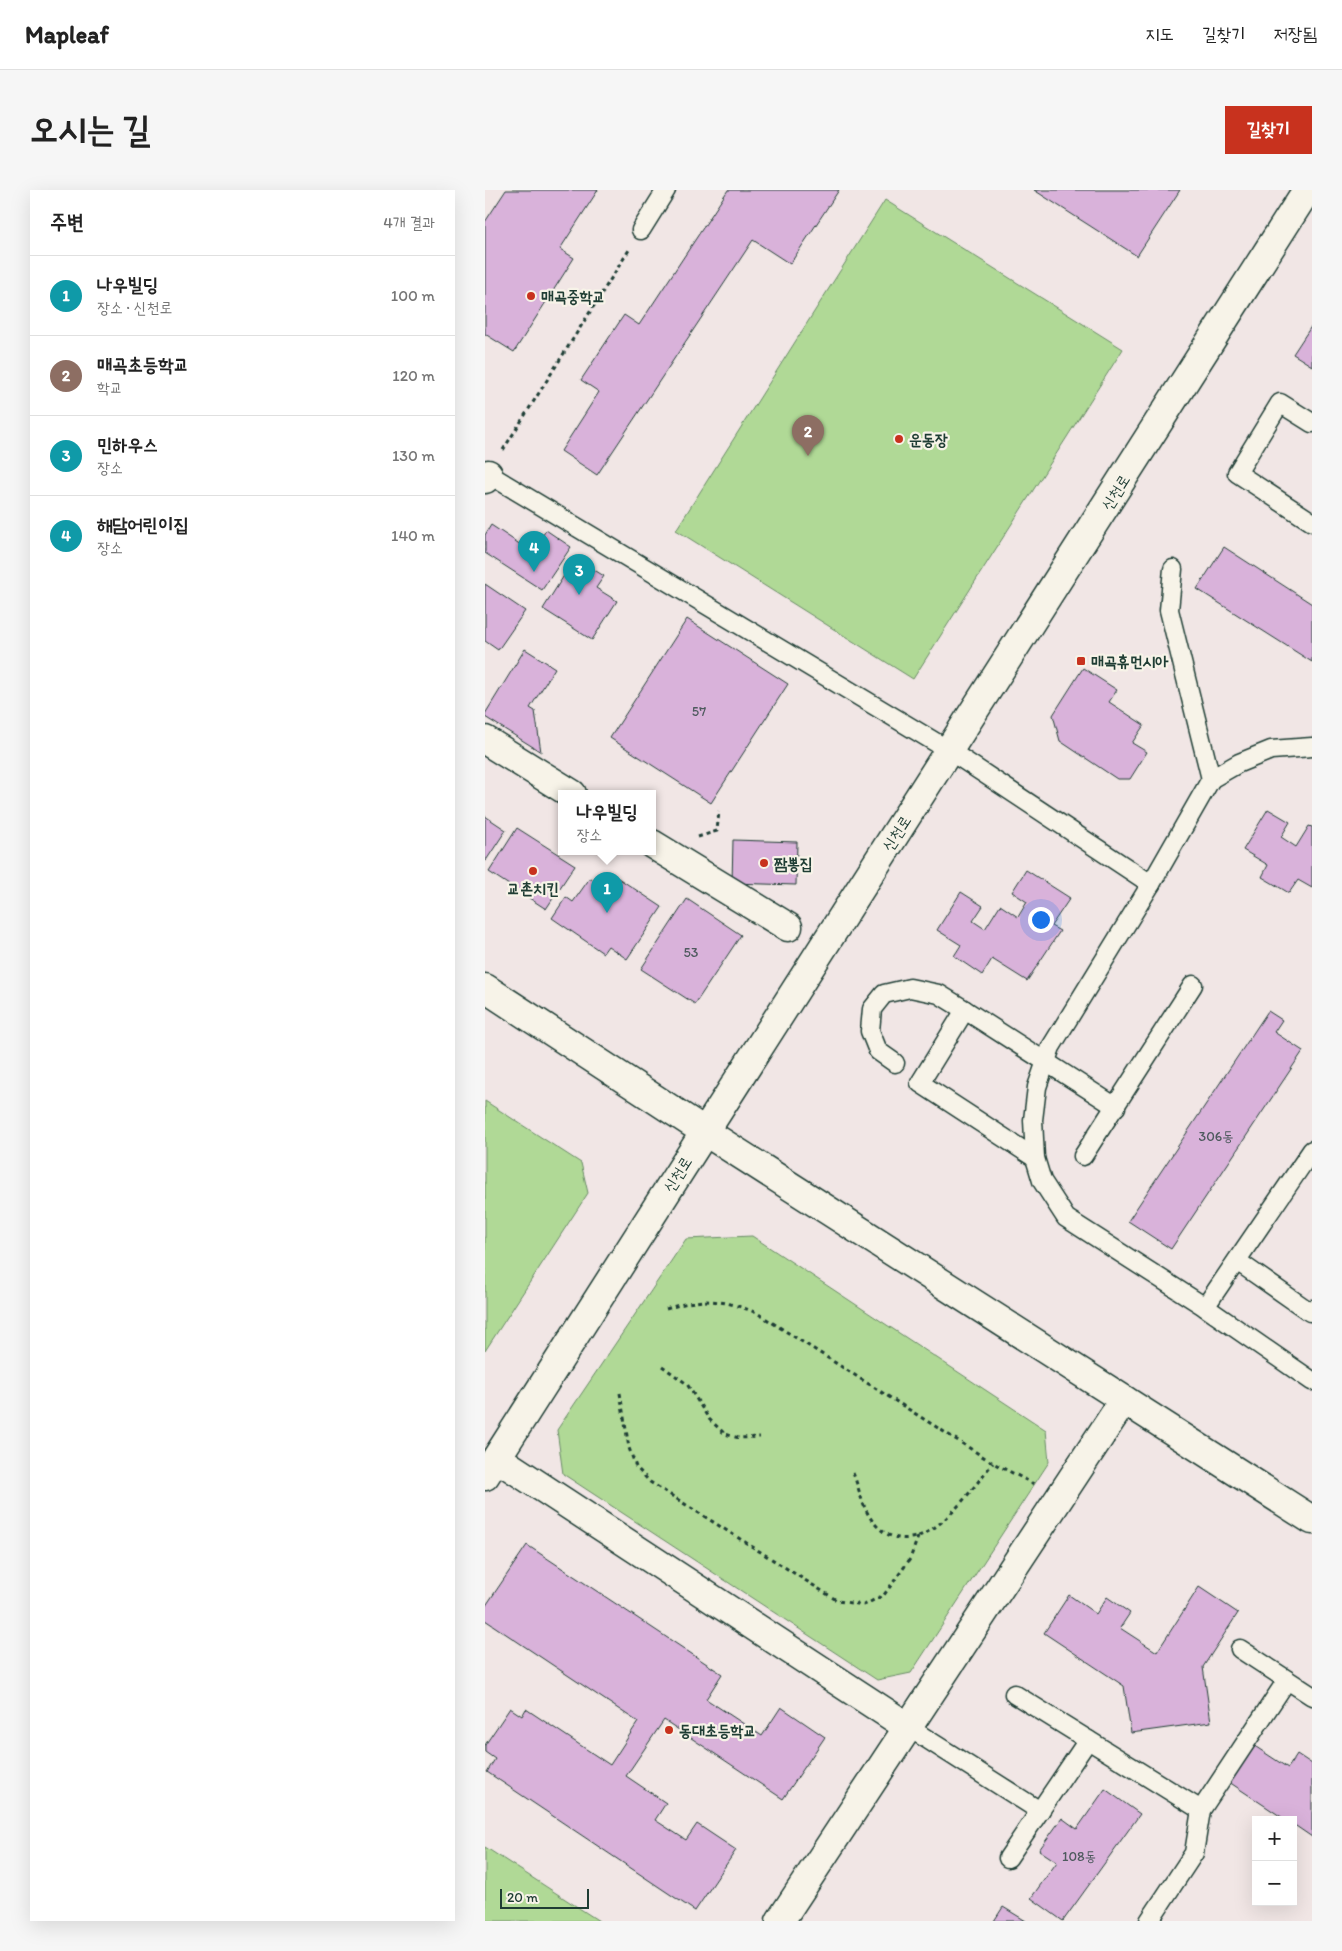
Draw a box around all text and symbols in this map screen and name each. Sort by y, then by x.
text: Mapleaf [25,20,109,49]
text: 지도 [1145,23,1174,45]
text: 길찾기 [1202,23,1246,45]
text: 저장됨 [1274,23,1317,45]
button: 길찾기 [1225,106,1312,154]
text: 오시는 길 [30,108,151,150]
text: 주변 [50,209,84,234]
text: 4개 결과 [383,213,435,232]
text: 나우빌딩 [97,273,158,296]
text: 1 [62,286,70,305]
text: 100 m [391,286,435,305]
place label: 매곡중학교 [541,287,605,306]
marker: 매곡중학교 [525,290,537,302]
text: 장소 · 신천로 [97,298,172,317]
text: 매곡초등학교 [97,353,189,376]
text: 2 [62,366,70,385]
text: 120 m [392,366,435,385]
text: 학교 [97,378,123,397]
pin: 2 [792,415,824,456]
place label: 운동장 [909,430,948,449]
text: 민하우스 [97,433,158,456]
marker: 운동장 [893,433,905,445]
text: 3 [62,446,70,465]
text: 130 m [392,446,435,465]
text: 장소 [97,458,123,477]
street label: 신천로 [1097,471,1134,514]
text: 해담어린이집 [97,513,189,536]
text: 4 [61,526,71,545]
text: 140 m [391,526,435,545]
pin: 4 [518,531,550,572]
text: 장소 [97,538,123,557]
pin: 3 [563,554,595,595]
place label: 매곡휴먼시아 [1091,652,1168,671]
marker: 매곡휴먼시아 [1075,655,1087,667]
house number: 57 [692,703,706,720]
popup [558,790,656,855]
text: 나우빌딩 [576,800,638,823]
street label: 신천로 [878,812,915,855]
text: 장소 [576,825,602,844]
place label: 짬뽕집 [774,854,813,873]
marker: 짬뽕집 [758,857,770,869]
marker: 교촌치킨 [527,865,539,877]
pin: 1 [591,872,623,913]
place label: 교촌치킨 [507,879,559,898]
your location [1028,907,1054,933]
house number: 53 [684,944,699,961]
house number: 306동 [1199,1128,1233,1145]
street label: 신천로 [659,1153,696,1196]
place label: 동대초등학교 [679,1721,756,1740]
marker: 동대초등학교 [663,1724,675,1736]
map controls [1252,1816,1297,1906]
button: + [1252,1816,1297,1861]
house number: 108동 [1062,1848,1096,1865]
button: − [1252,1861,1297,1906]
scale bar [500,1886,589,1909]
text: 20 m [507,1889,538,1906]

